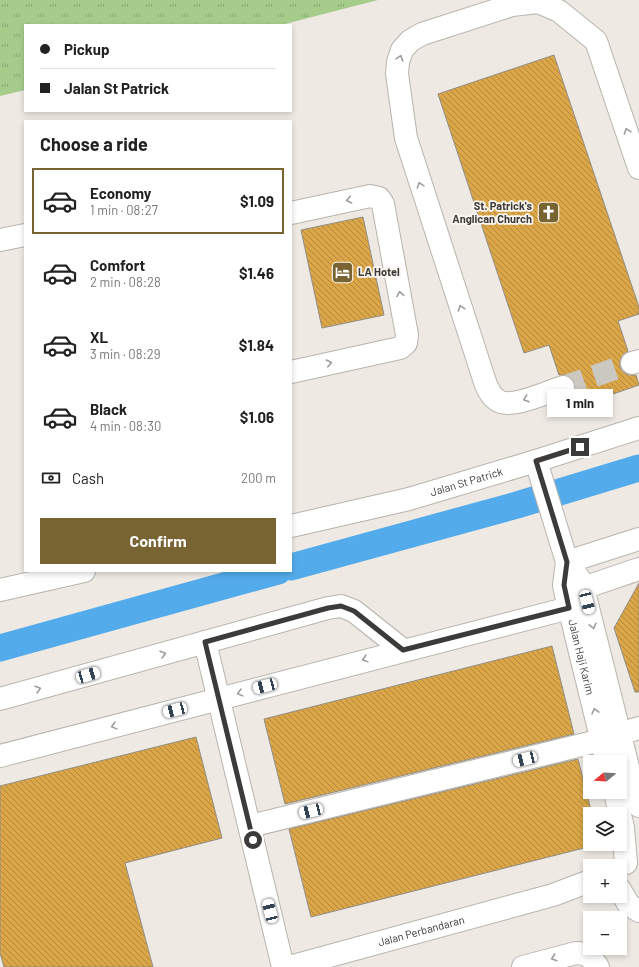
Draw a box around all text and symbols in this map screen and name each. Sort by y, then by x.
text: Pickup [64,40,110,58]
one-way arrow [395,54,404,61]
text: Jalan St Patrick [64,79,169,97]
one-way arrow [623,127,631,134]
text: Choose a ride [40,133,148,155]
one-way arrow [416,181,425,188]
icon: car [42,183,78,219]
text: Economy [90,184,151,202]
text: $1.09 [240,192,274,210]
one-way arrow [346,195,352,204]
place label: St. Patrick's Anglican Church [452,199,532,225]
church icon: St. Patrick's Anglican Church [535,199,561,225]
text: 1 min · 08:27 [90,202,158,218]
icon: car [42,255,78,291]
text: Comfort [90,256,145,274]
hotel icon: LA Hotel [330,259,356,285]
text: $1.46 [239,264,274,282]
place label: LA Hotel [358,265,400,278]
text: 2 min · 08:28 [90,274,161,290]
one-way arrow [396,291,404,297]
one-way arrow [457,305,465,312]
icon: car [42,327,78,363]
text: XL [90,328,108,346]
text: $1.84 [239,336,274,354]
text: 3 min · 08:29 [90,346,161,362]
one-way arrow [326,360,332,368]
callout: 1 min [547,389,613,417]
one-way arrow [522,394,529,403]
text: 1 min [566,395,594,411]
icon: car [42,399,78,435]
text: Black [90,400,127,418]
text: $1.06 [240,408,274,426]
text: 4 min · 08:30 [90,418,161,434]
route end [571,438,589,456]
street label: Jalan St Patrick [428,464,505,498]
icon: cash [40,467,62,489]
text: Cash [72,469,104,487]
text: 200 m [241,470,276,486]
button: Confirm [40,518,276,564]
car [578,589,596,615]
street label: Jalan Haji Karim [566,618,597,696]
one-way arrow [588,622,596,629]
one-way arrow [159,650,166,659]
one-way arrow [362,655,369,663]
car [75,666,101,684]
car [252,677,278,695]
one-way arrow [34,685,41,693]
one-way arrow [236,688,243,696]
car [162,701,188,719]
one-way arrow [591,707,599,714]
one-way arrow [111,721,118,730]
car [512,750,538,768]
north arrow [583,755,627,799]
map controls [583,755,627,955]
car [298,802,324,820]
button: layers [583,807,627,851]
route start [244,831,262,849]
button: + [583,859,627,903]
car [261,898,279,924]
button: − [583,911,627,955]
street label: Jalan Perbandaran [376,912,466,948]
one-way arrow [550,953,557,962]

